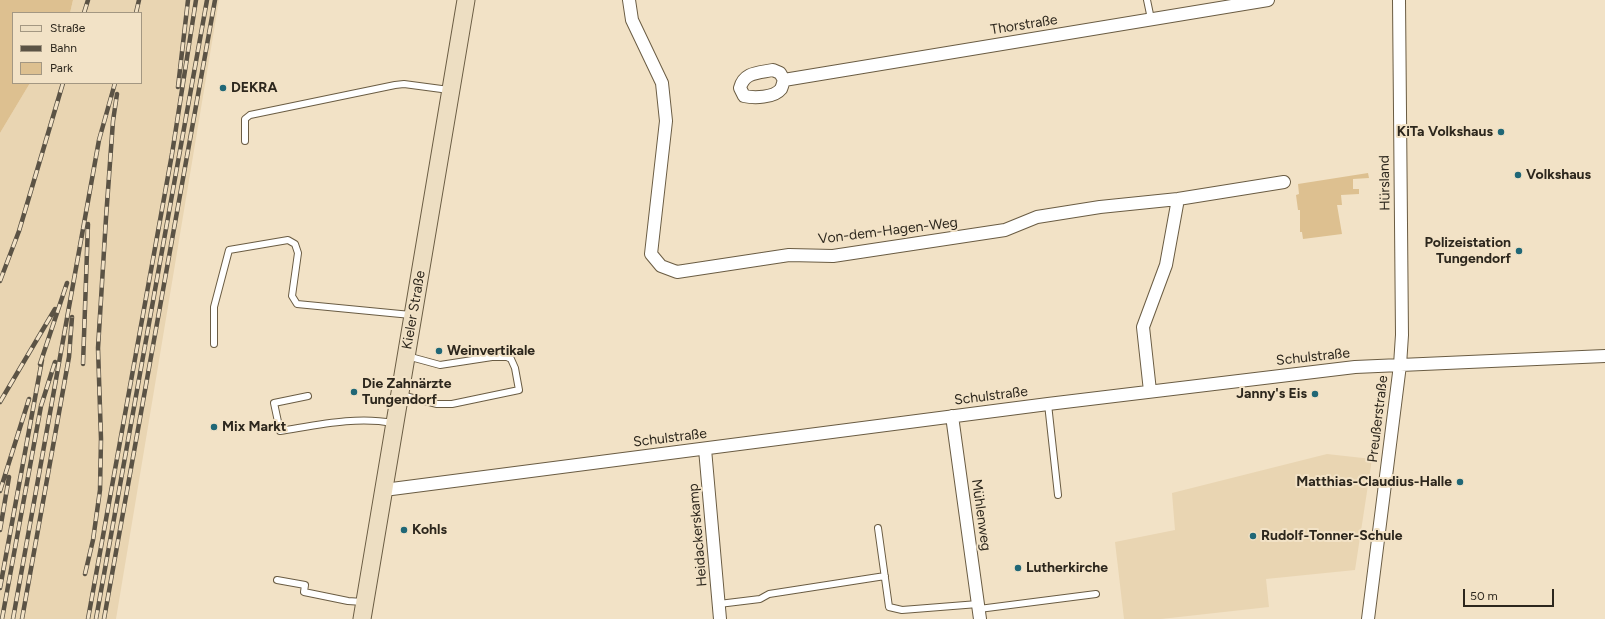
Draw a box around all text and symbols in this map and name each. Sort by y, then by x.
street label: Thorstraße [989,11,1059,39]
legend [12,12,142,84]
text: Straße [50,21,85,35]
text: Bahn [50,41,77,55]
text: Park [50,61,73,75]
place label: DEKRA [231,80,277,96]
marker: DEKRA [218,83,228,93]
place label: KiTa Volkshaus [1397,124,1493,140]
marker: KiTa Volkshaus [1496,127,1506,137]
street label: Hürsland [1376,155,1394,211]
place label: Volkshaus [1526,167,1591,183]
marker: Volkshaus [1513,170,1523,180]
street label: Von-dem-Hagen-Weg [817,214,959,248]
place label: Polizeistation Tungendorf [1424,235,1511,268]
marker: Polizeistation Tungendorf [1514,246,1524,256]
street label: Kieler Straße [399,269,429,351]
place label: Weinvertikale [447,343,535,359]
street label: Schulstraße [1275,345,1351,369]
marker: Weinvertikale [434,346,444,356]
street label: Preußerstraße [1364,374,1392,464]
place label: Die Zahnärzte Tungendorf [362,376,451,408]
street label: Schulstraße [953,383,1029,409]
place label: Janny's Eis [1236,386,1307,402]
marker: Die Zahnärzte Tungendorf [349,387,359,397]
marker: Janny's Eis [1310,389,1320,399]
place label: Mix Markt [222,419,286,435]
marker: Mix Markt [209,422,219,432]
street label: Schulstraße [632,425,708,451]
place label: Matthias-Claudius-Halle [1296,474,1452,490]
marker: Matthias-Claudius-Halle [1455,477,1465,487]
street label: Mühlenweg [968,478,994,552]
street label: Heidackerskamp [685,483,711,587]
place label: Kohls [412,522,447,538]
marker: Kohls [399,525,409,535]
place label: Rudolf-Tonner-Schule [1261,528,1402,544]
marker: Rudolf-Tonner-Schule [1248,531,1258,541]
place label: Lutherkirche [1026,560,1108,576]
marker: Lutherkirche [1013,563,1023,573]
scale bar [1465,581,1556,607]
text: 50 m [1470,589,1498,603]

